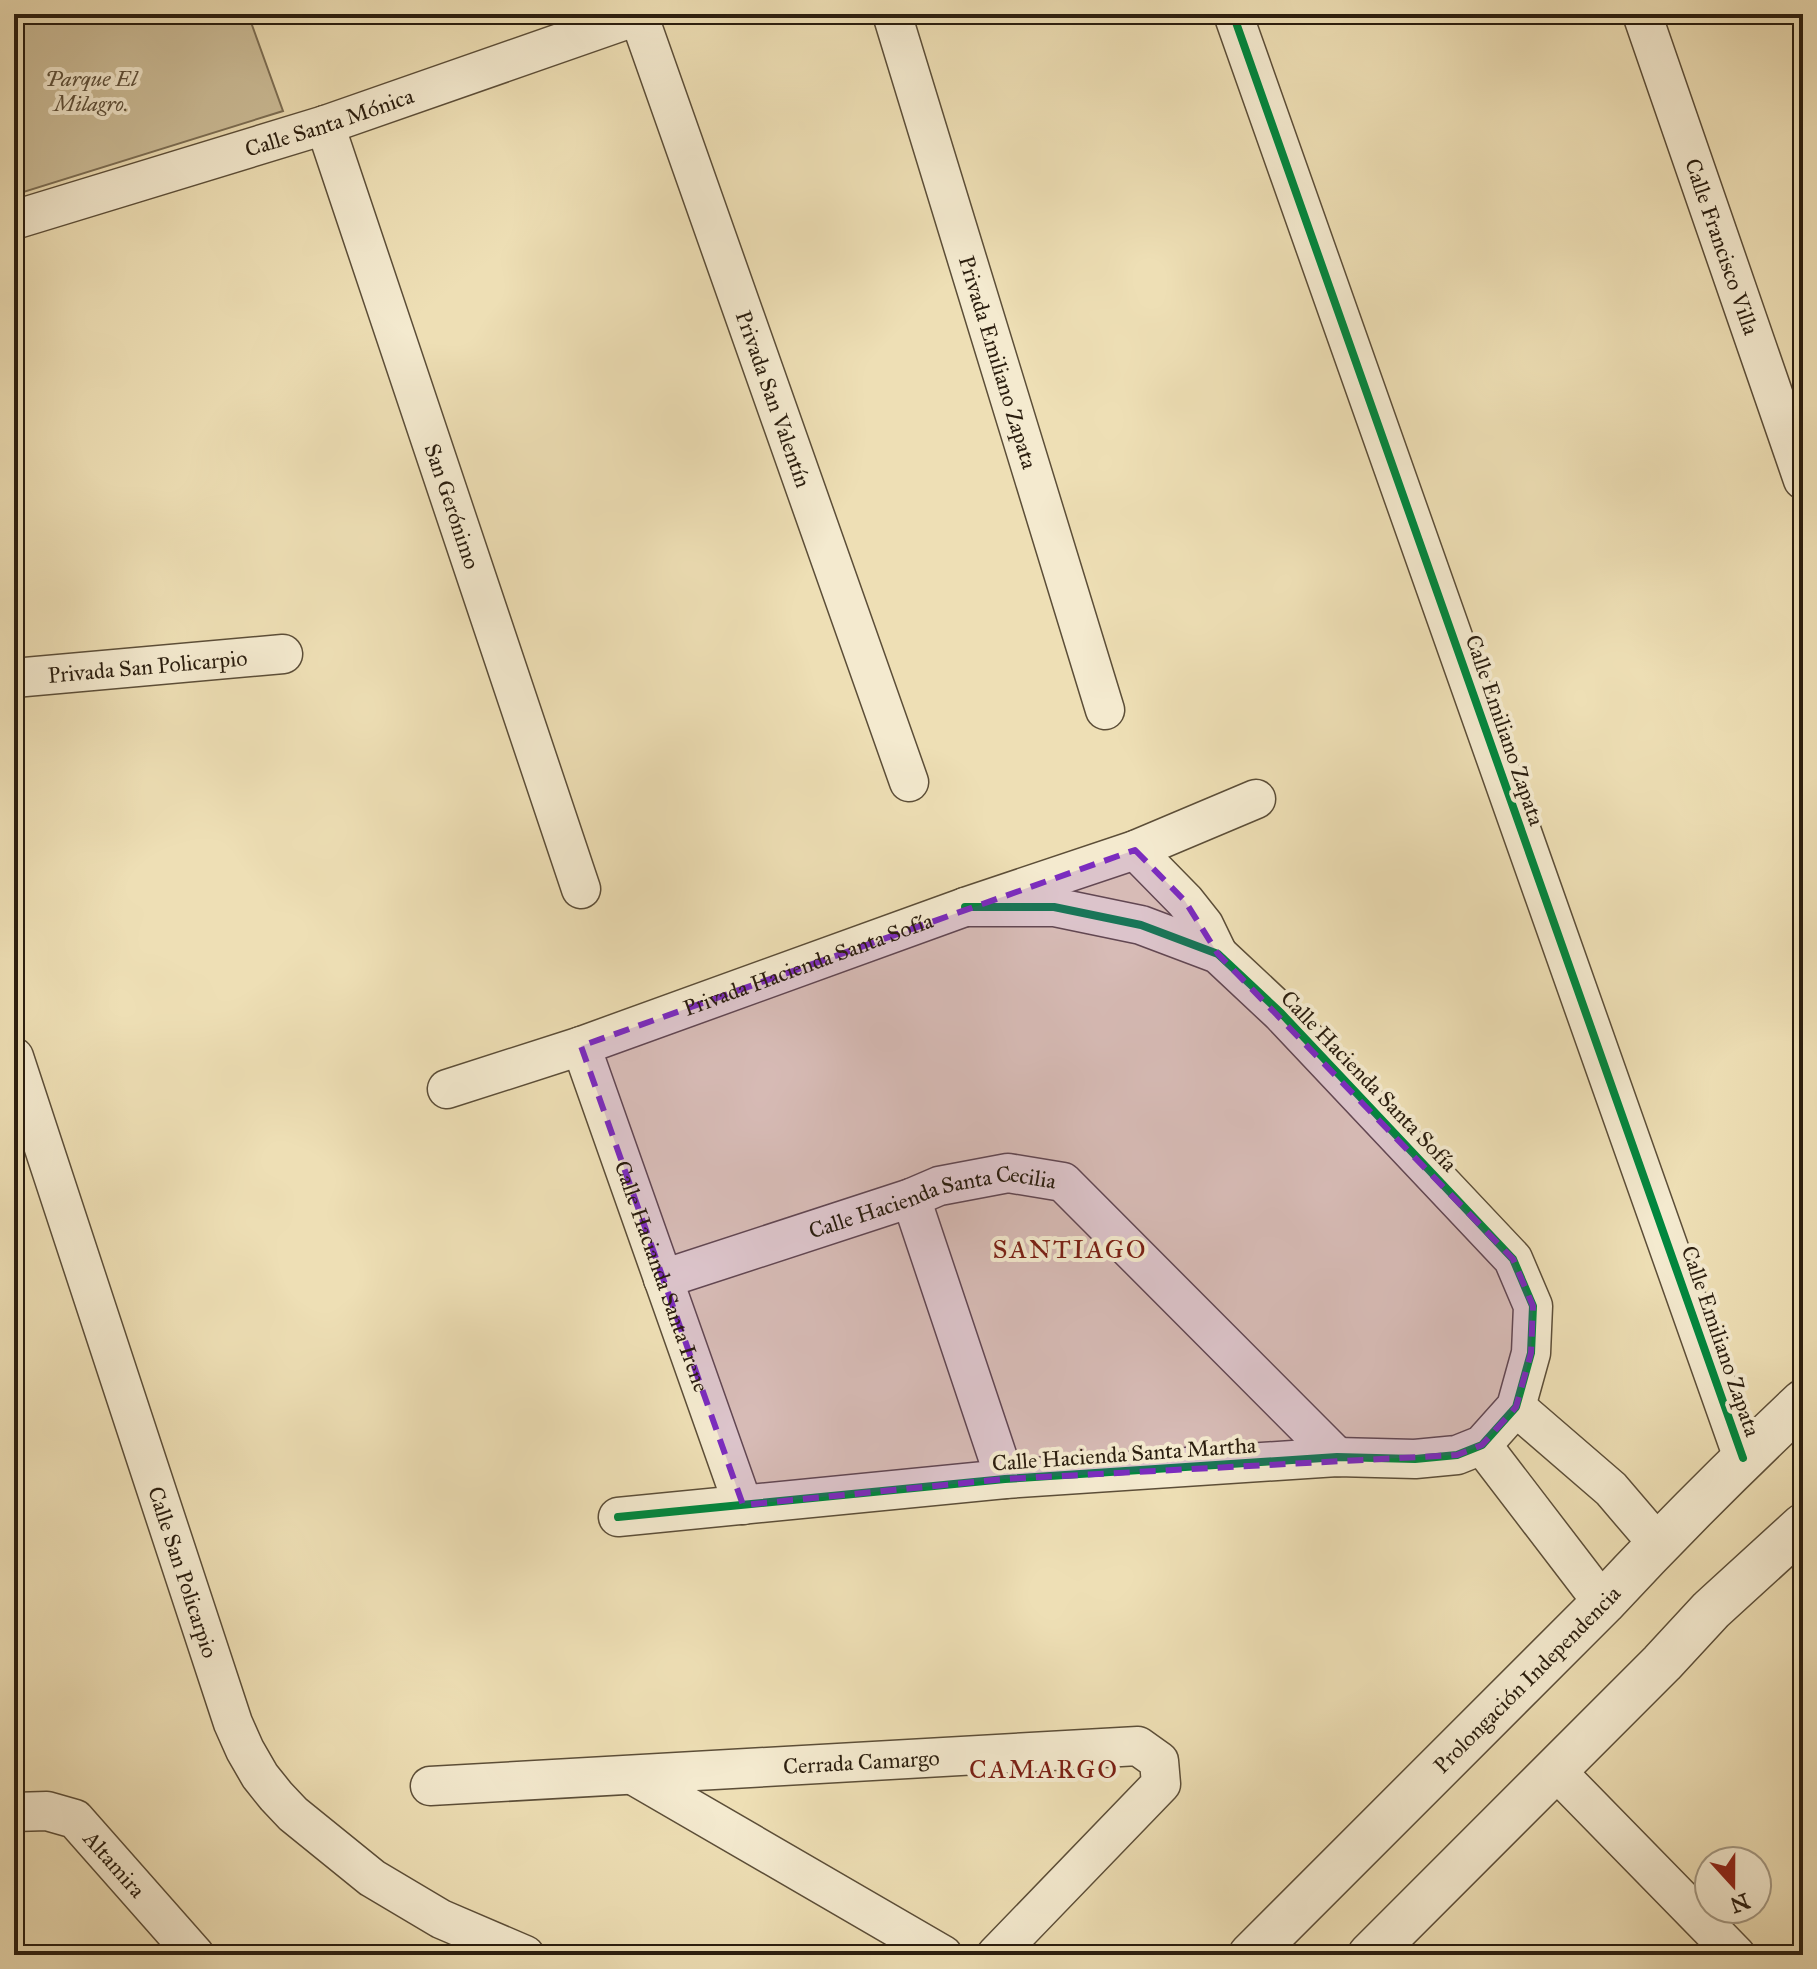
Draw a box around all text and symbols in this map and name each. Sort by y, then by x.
park label: Parque El Milagro. [45,65,139,117]
street label: Calle Santa Mónica [242,81,418,162]
street label: Calle Francisco Villa [1679,155,1765,339]
street label: Privada Emiliano Zapata [953,252,1044,473]
street label: Privada San Valentín [730,307,817,491]
street label: San Gerónimo [419,440,486,573]
street label: Calle Emiliano Zapata [1460,631,1551,830]
street label: Privada San Policarpio [47,644,248,688]
street label: Privada Hacienda Santa Sofía [679,906,937,1021]
street label: Calle Hacienda Santa Sofía [1275,985,1463,1178]
street label: Calle Hacianda Santa Irene [609,1157,715,1395]
street label: Calle Hacienda Santa Cecilia [805,1159,1059,1244]
district label: SANTIAGO [992,1233,1148,1265]
street label: Calle Emiliano Zapata [1676,1242,1767,1441]
street label: Calle Hacienda Santa Martha [991,1431,1258,1477]
street label: Calle San Policarpio [143,1483,224,1661]
street label: Prolongación Independencia [1427,1579,1626,1779]
street label: Cerrada Camargo [782,1744,940,1780]
district label: CAMARGO [969,1753,1119,1785]
street label: Altamira [77,1824,152,1903]
north arrow [1693,1845,1773,1925]
text: N [1726,1887,1754,1919]

